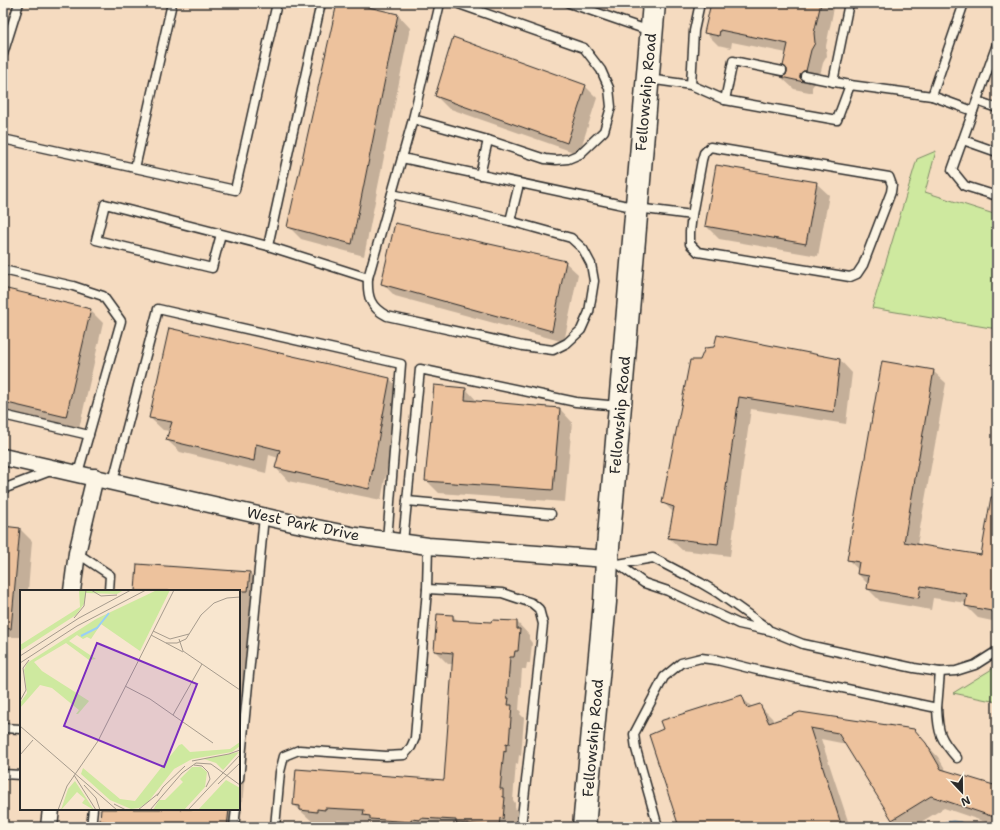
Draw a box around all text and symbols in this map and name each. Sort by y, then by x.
street label: Fellowship Road [631,32,661,152]
street label: Fellowship Road [605,355,635,475]
street label: West Park Drive [245,502,361,546]
inset map [20,590,240,810]
street label: Fellowship Road [578,678,608,798]
north arrow [942,772,982,812]
text: N [958,792,972,810]

